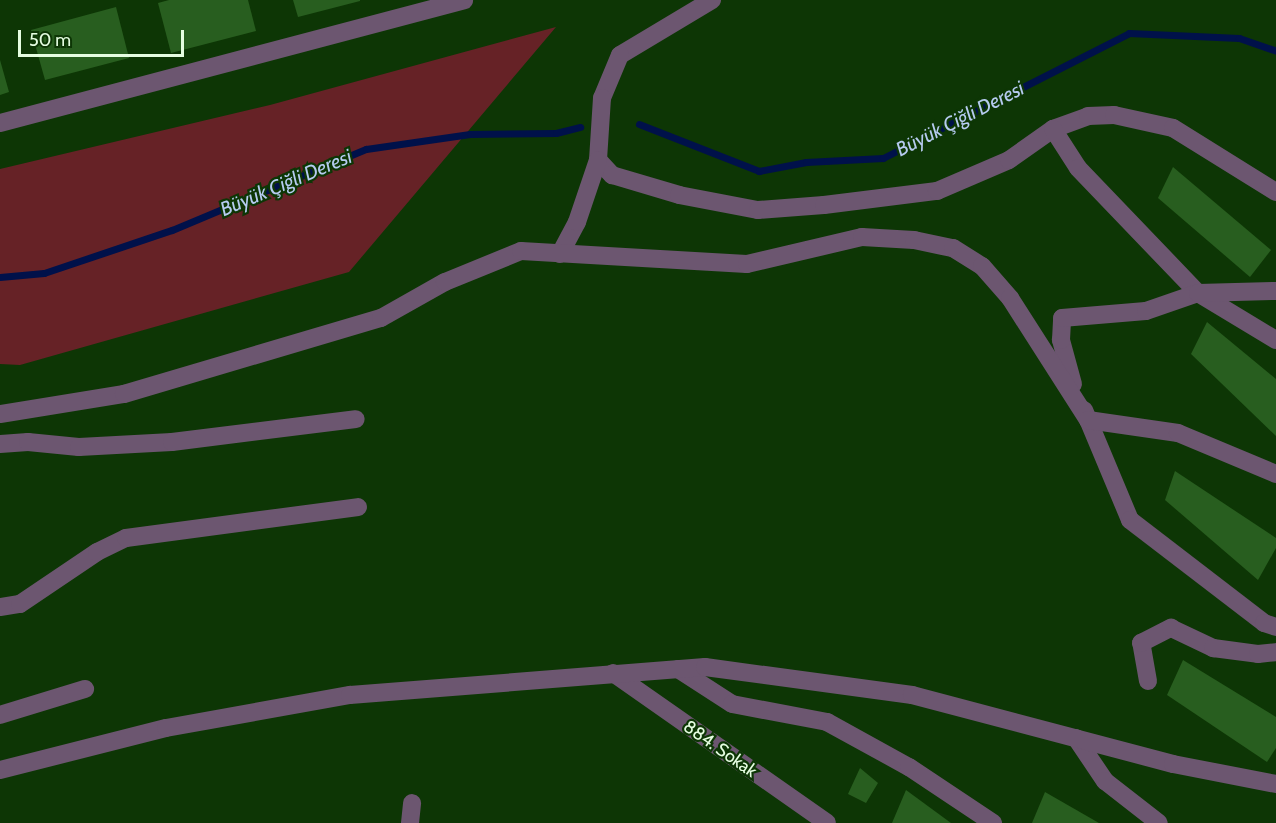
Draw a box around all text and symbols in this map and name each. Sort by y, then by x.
scale bar [21,18,188,56]
text: 50 m [29,29,71,51]
water label: Büyük Çiğli Deresi [892,76,1028,162]
water label: Büyük Çiğli Deresi [217,144,355,222]
street label: 884. Sokak [679,716,761,782]

